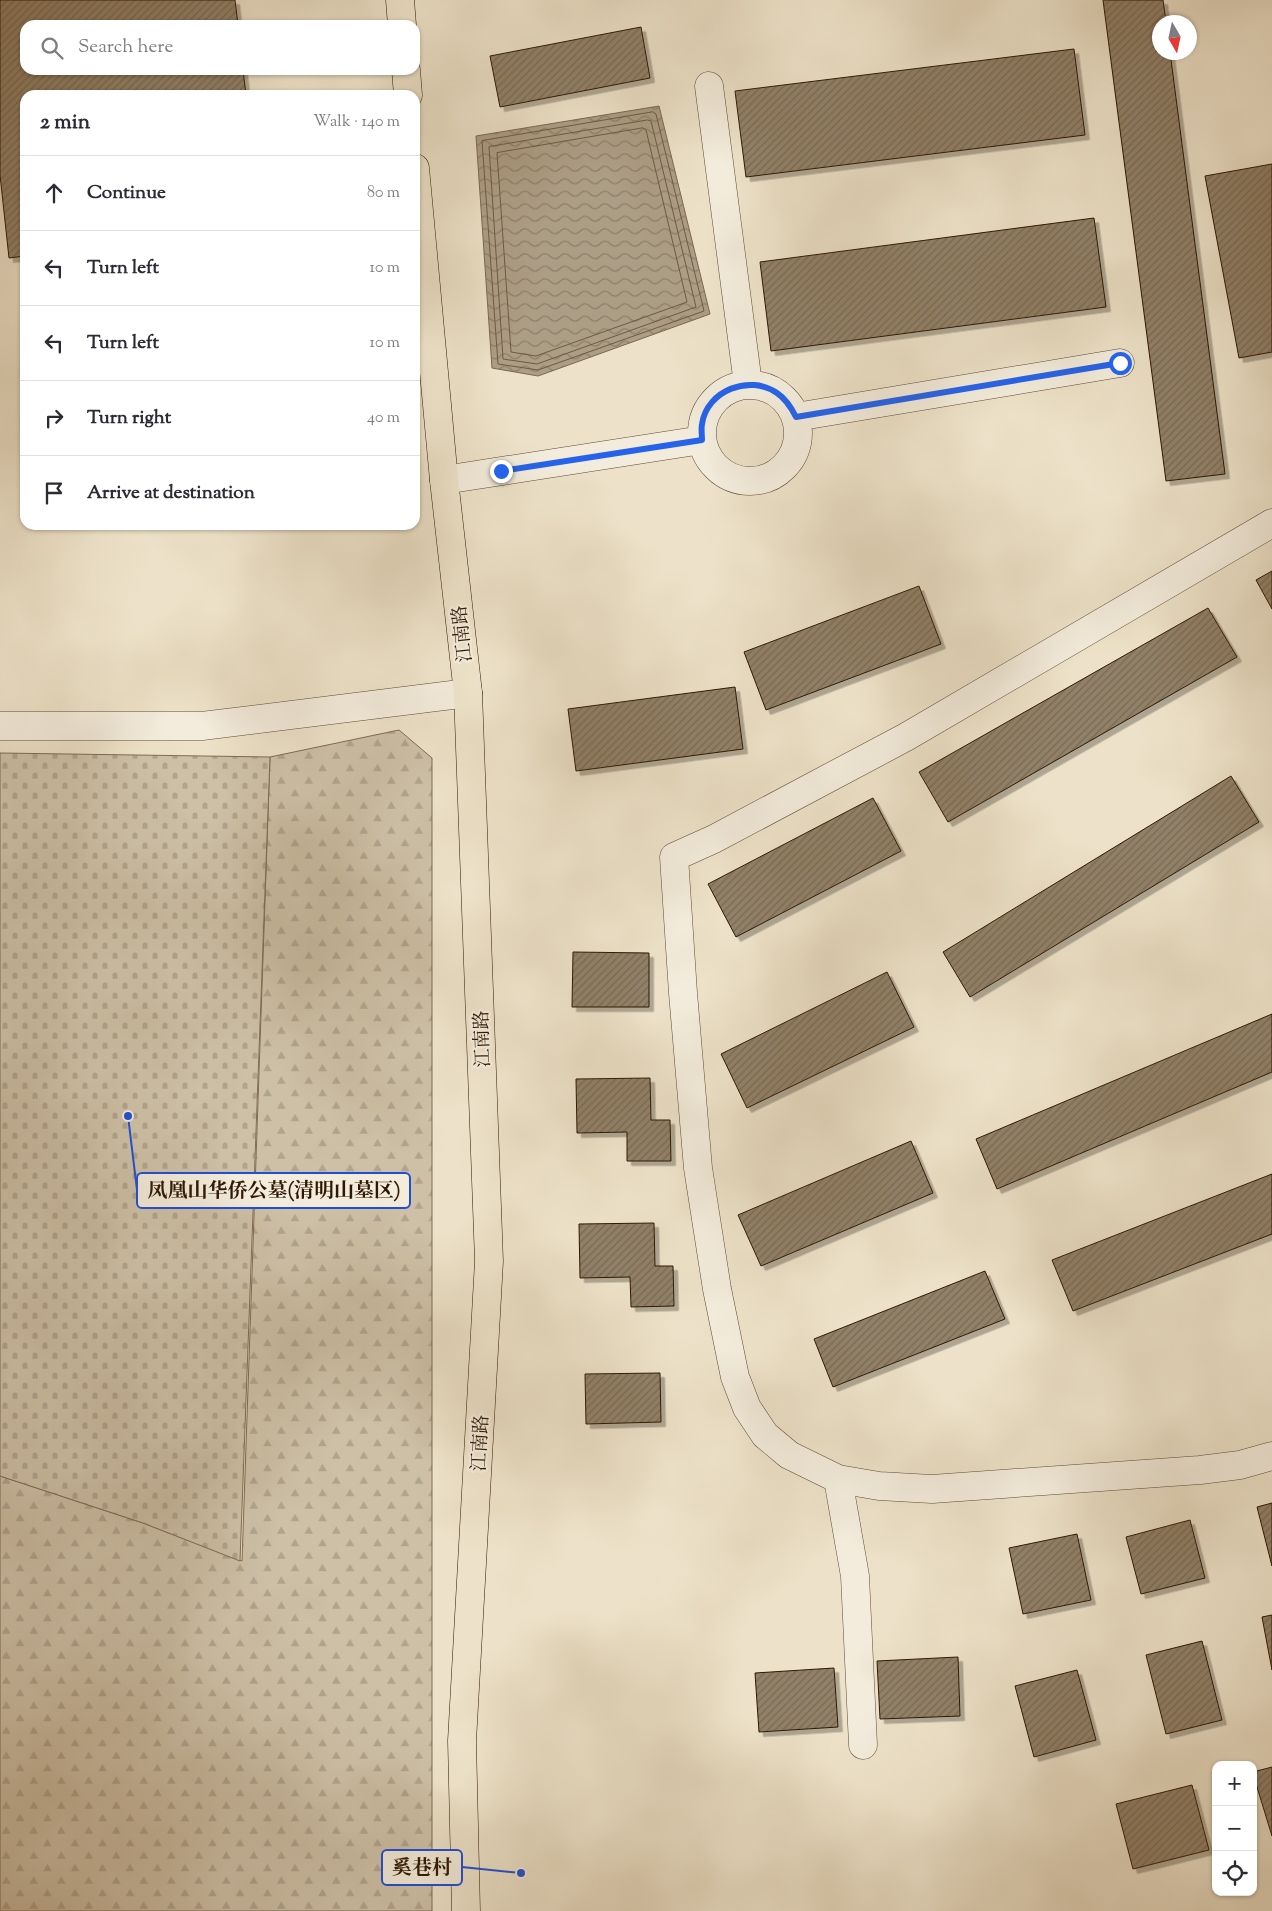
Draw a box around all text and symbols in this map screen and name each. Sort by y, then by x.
north arrow [1152,15,1197,60]
search box [20,20,420,75]
icon: search [38,34,66,62]
text: Search here [78,34,173,61]
text: 2 min [40,108,90,138]
text: Walk · 140 m [313,111,400,134]
icon: ahead [40,179,68,207]
text: Continue [87,180,166,207]
text: 80 m [367,182,400,205]
icon: left [40,254,68,282]
text: Turn left [87,255,159,282]
text: 10 m [370,257,400,280]
icon: left [40,329,68,357]
text: Turn left [87,330,159,357]
text: 10 m [370,332,400,355]
route start [1109,352,1132,375]
icon: right [40,404,68,432]
text: Turn right [87,405,171,432]
text: 40 m [367,407,400,430]
route end [490,460,513,483]
icon: arrive [40,479,68,507]
text: Arrive at destination [87,480,255,507]
street label: 江南路 [447,604,480,664]
street label: 江南路 [469,1010,498,1068]
callout: 凤凰山华侨公墓(清明山墓区) [137,1173,410,1208]
text: 凤凰山华侨公墓(清明山墓区) [147,1178,401,1207]
street label: 江南路 [467,1414,496,1472]
map controls [1212,1761,1257,1896]
button: + [1212,1761,1257,1806]
button: − [1212,1806,1257,1851]
callout: 奚巷村 [382,1850,462,1885]
button: locate [1212,1851,1257,1896]
text: 奚巷村 [392,1855,452,1884]

